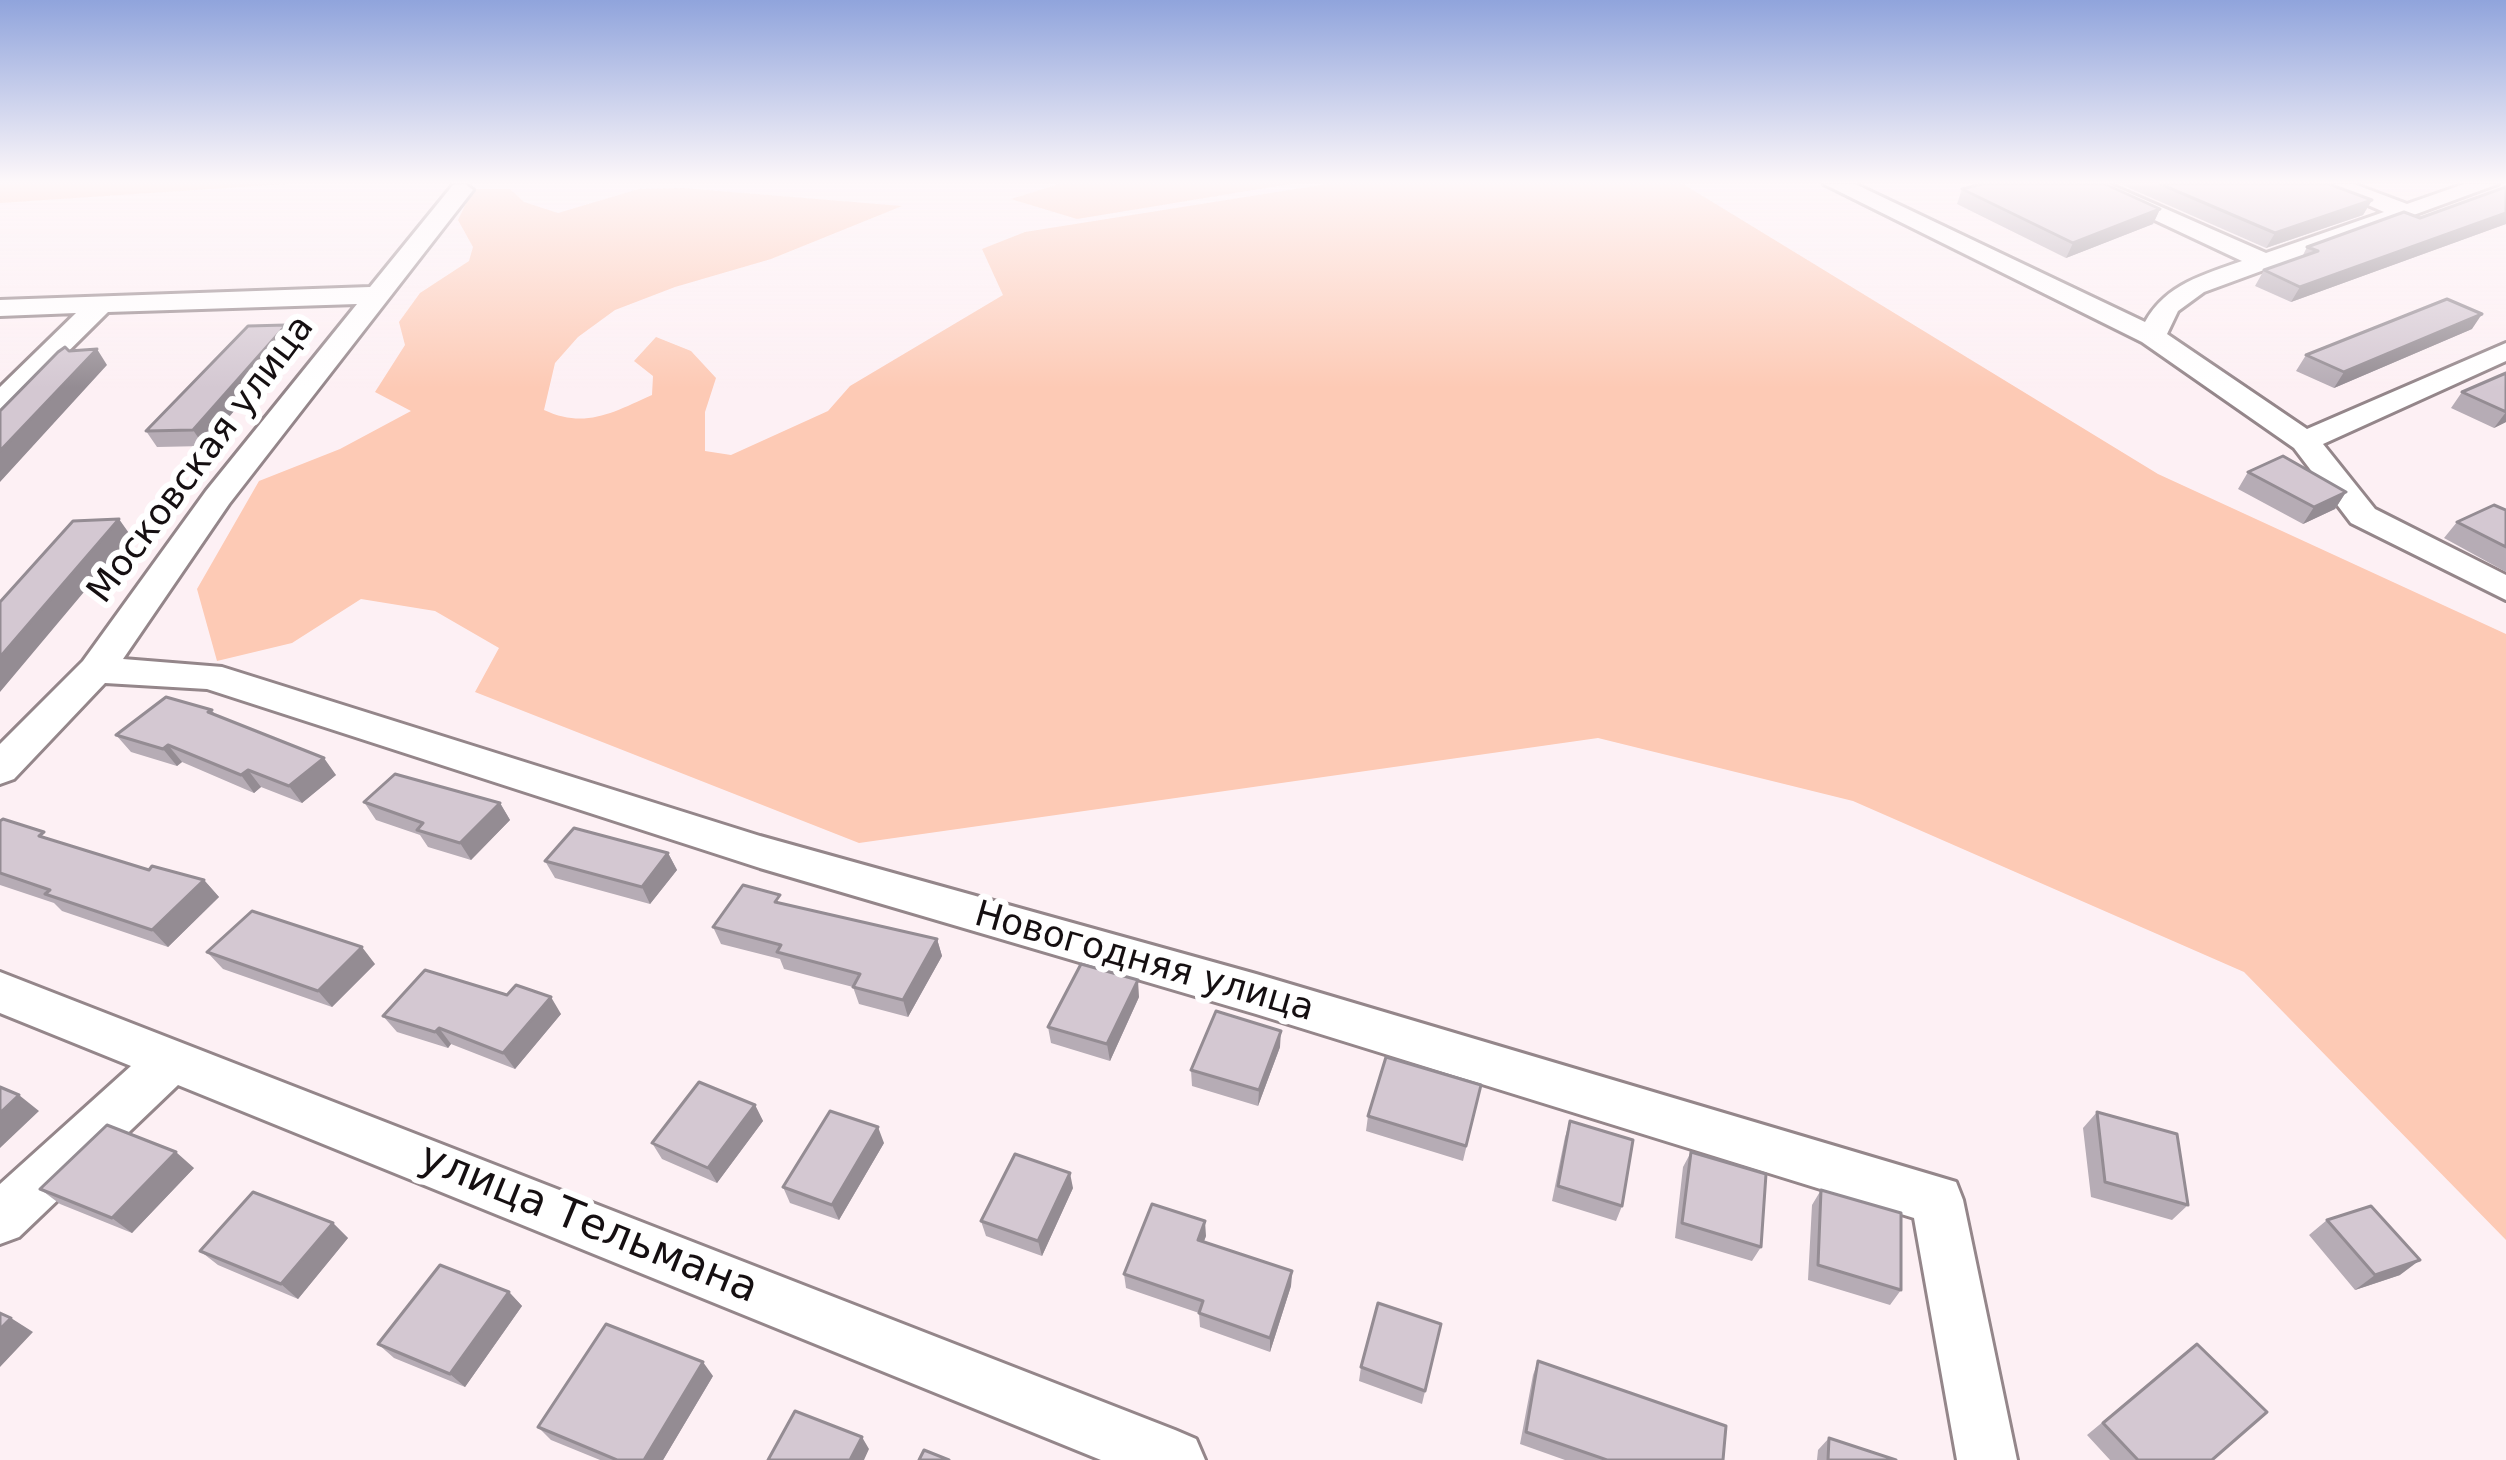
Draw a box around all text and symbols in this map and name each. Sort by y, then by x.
street label: Московская улица [80,308,324,612]
street label: Новогодняя улица [969,894,1319,1032]
street label: улица Тельмана [411,1134,765,1316]

